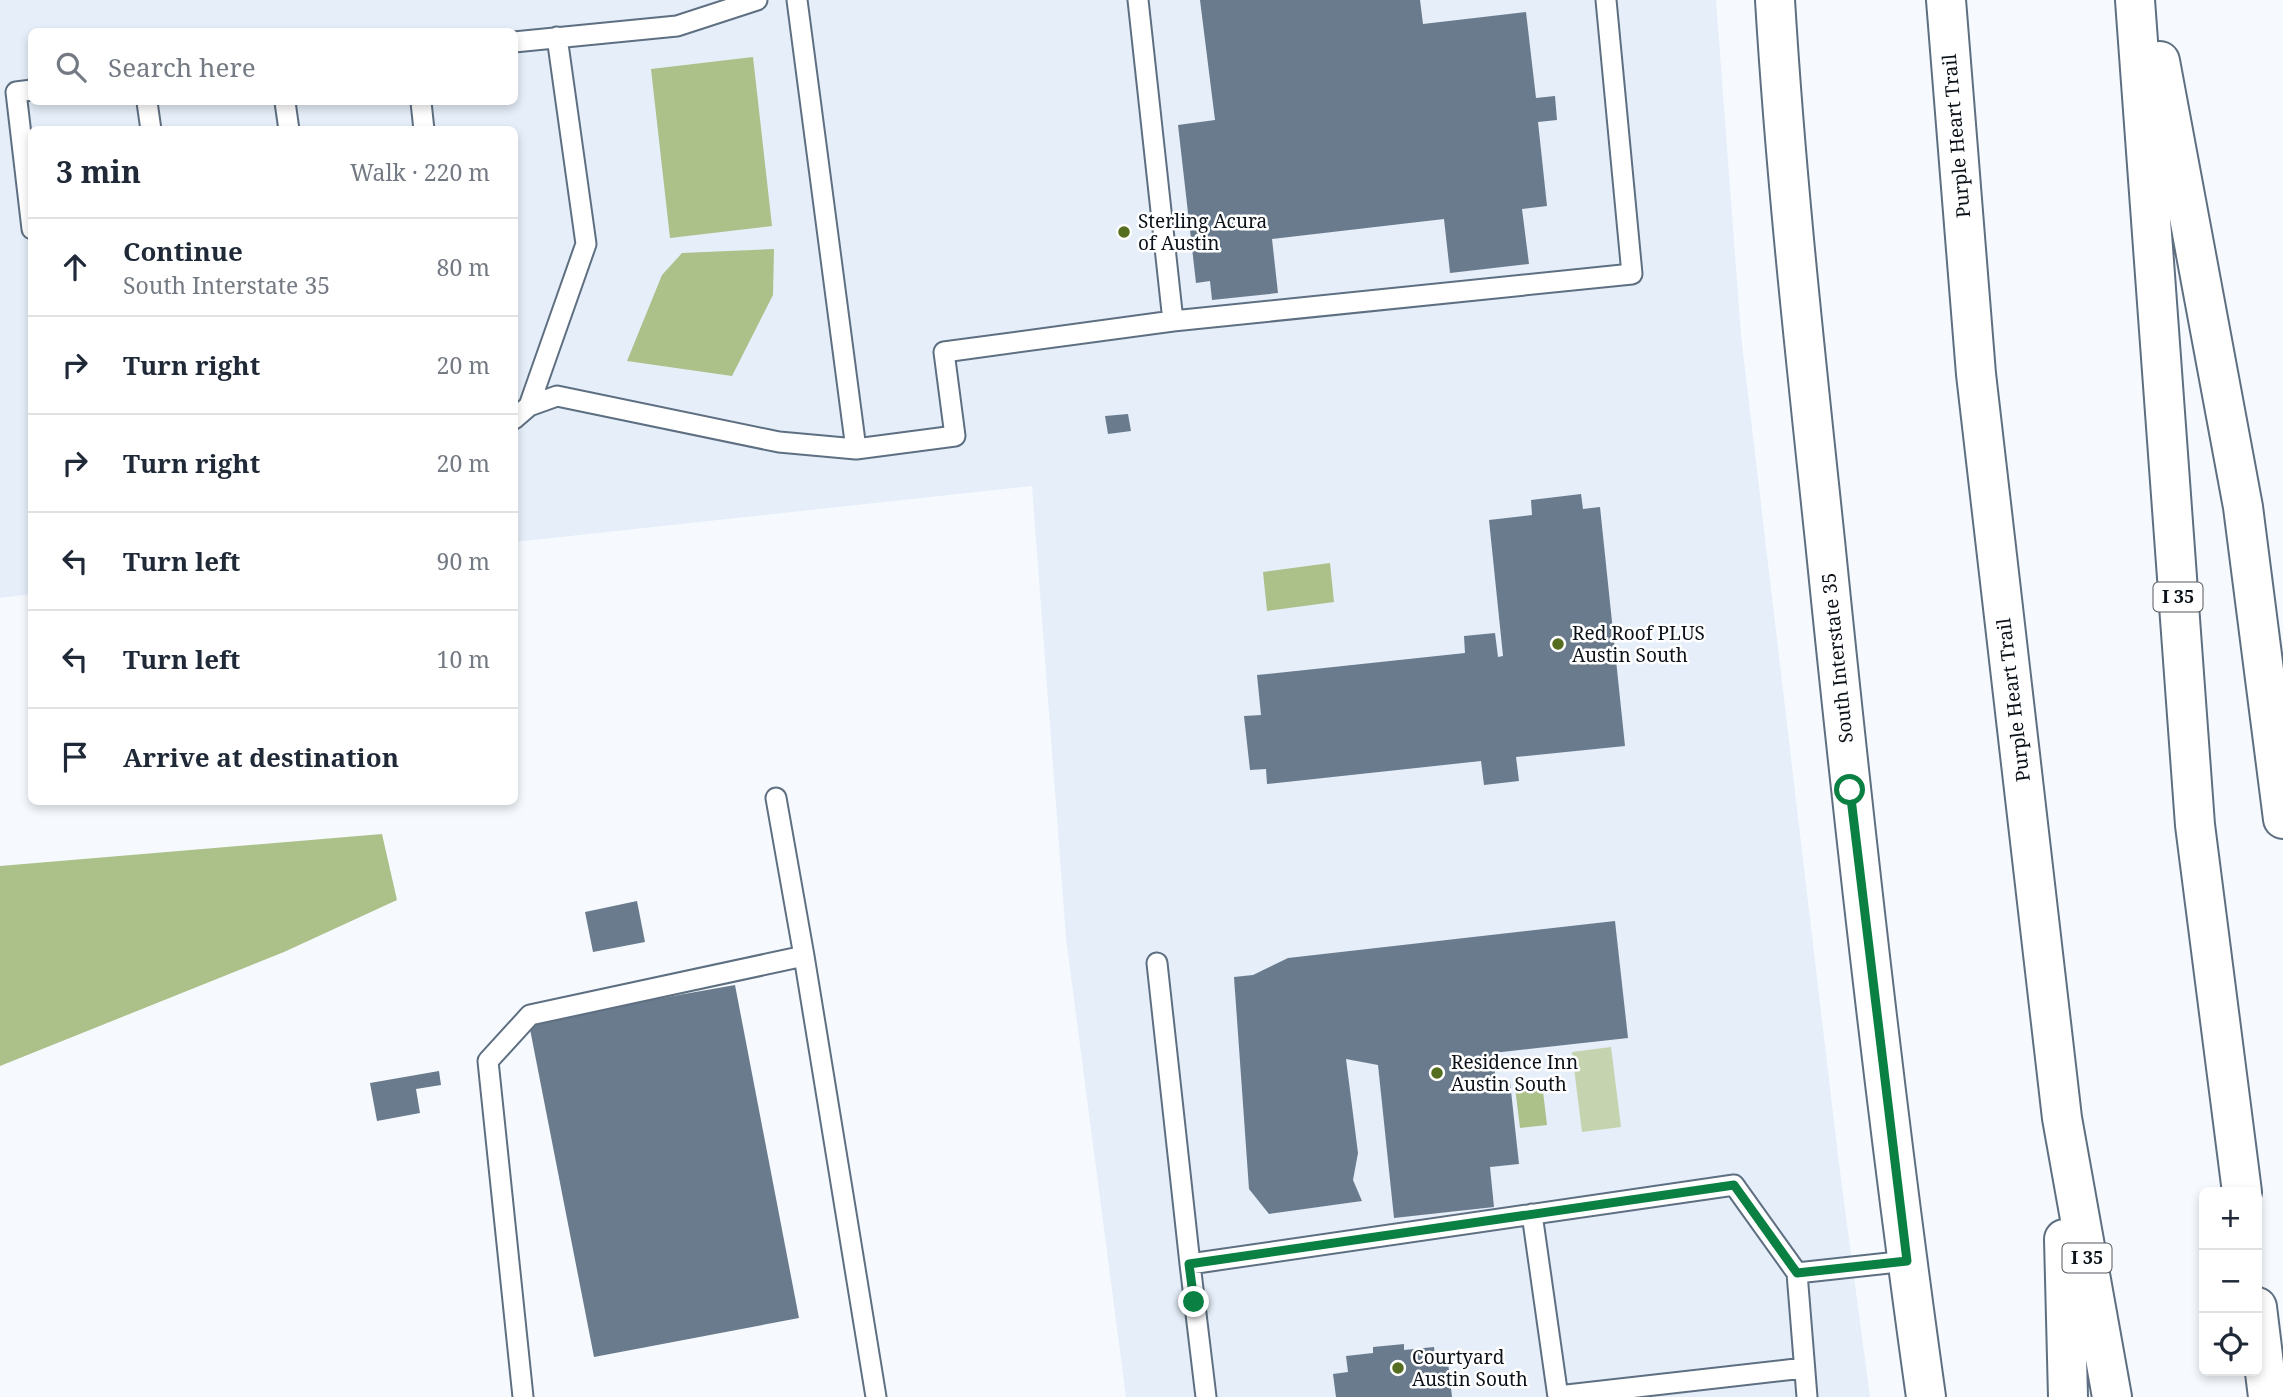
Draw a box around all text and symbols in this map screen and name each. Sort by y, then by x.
search box [28,28,518,105]
icon: search [52,48,90,86]
text: Search here [108,49,256,85]
street label: Purple Heart Trail [1936,53,1976,219]
text: 3 min [56,151,141,192]
text: Walk · 220 m [350,156,490,188]
place label: Sterling Acura of Austin [1138,208,1267,256]
marker: Sterling Acura of Austin [1116,224,1132,240]
text: Continue [123,233,243,269]
icon: ahead [56,248,94,286]
text: 80 m [437,251,490,283]
text: South Interstate 35 [123,269,330,301]
icon: right [56,346,94,384]
text: Turn right [123,347,260,383]
text: 20 m [437,349,490,381]
icon: right [56,444,94,482]
text: Turn right [123,445,260,481]
text: 20 m [437,447,490,479]
icon: left [56,542,94,580]
text: Turn left [123,543,240,579]
text: 90 m [437,545,490,577]
street label: South Interstate 35 [1815,572,1859,744]
road number: I 35 [2154,582,2202,612]
street label: Purple Heart Trail [1990,617,2036,783]
place label: Red Roof PLUS Austin South [1572,620,1705,668]
marker: Red Roof PLUS Austin South [1550,636,1566,652]
icon: left [56,640,94,678]
text: Turn left [123,641,240,677]
text: 10 m [437,643,490,675]
icon: arrive [56,738,94,776]
text: Arrive at destination [123,739,399,775]
route start [1834,774,1865,805]
place label: Residence Inn Austin South [1451,1049,1578,1097]
marker: Residence Inn Austin South [1429,1065,1445,1081]
map controls [2199,1187,2262,1376]
button: + [2199,1187,2262,1250]
road number: I 35 [2062,1244,2112,1273]
button: − [2199,1250,2262,1313]
route end [1178,1286,1209,1317]
button: locate [2199,1313,2262,1376]
place label: Courtyard Austin South [1412,1344,1528,1392]
marker: Courtyard Austin South [1390,1360,1406,1376]

